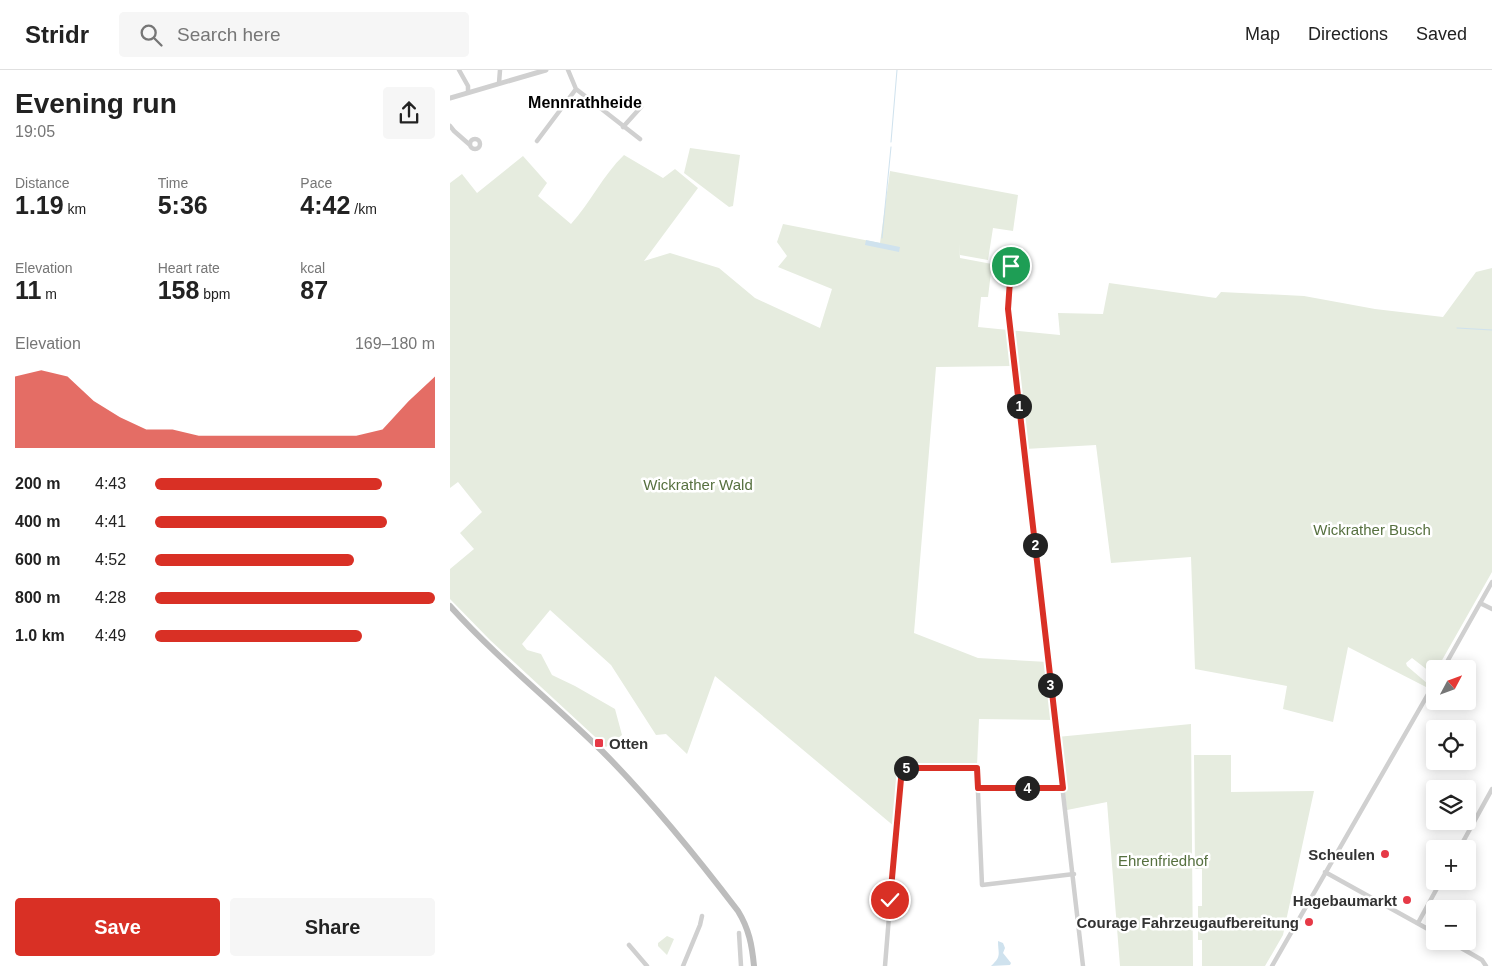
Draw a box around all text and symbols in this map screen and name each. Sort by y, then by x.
search box [119,12,469,57]
text: Stridr [25,21,89,48]
icon: search [137,21,165,49]
text: Search here [177,24,281,45]
text: Map [1245,24,1280,44]
text: Directions [1308,24,1388,44]
text: Saved [1416,24,1467,44]
button: share [383,87,435,139]
text: Evening run [15,88,177,119]
district label: Mennrathheide [528,94,642,111]
text: 19:05 [15,123,55,140]
text: Distance [15,175,69,191]
text: Time [158,175,188,191]
text: Pace [300,175,332,191]
text: 1.19 [15,191,64,219]
text: 5:36 [158,191,208,219]
text: 4:42 [300,191,350,219]
text: km [64,201,86,217]
text: /km [350,201,377,217]
pin [990,245,1032,287]
icon: arrive [997,252,1025,280]
text: Elevation [15,260,73,276]
text: Heart rate [158,260,220,276]
text: kcal [300,260,325,276]
text: 11 [15,276,41,304]
text: 158 [158,276,199,304]
text: 87 [300,276,328,304]
text: m [41,286,57,302]
text: bpm [199,286,231,302]
text: Elevation [15,335,81,352]
text: 169–180 m [355,335,435,352]
pin: 1 [1006,394,1032,418]
text: 1 [1016,398,1023,414]
text: 200 m [15,475,60,492]
text: 4:43 [95,475,126,492]
park label: Wickrather Wald [643,476,753,493]
text: 400 m [15,513,60,530]
text: 4:41 [95,513,126,530]
park label: Wickrather Busch [1313,521,1431,538]
pin: 2 [1022,532,1048,558]
text: 2 [1032,537,1039,553]
text: 600 m [15,551,60,568]
text: 4:52 [95,551,126,568]
text: 800 m [15,589,60,606]
text: 4:28 [95,589,126,606]
text: 1.0 km [15,627,65,644]
text: 4:49 [95,627,126,644]
north arrow [1426,660,1476,710]
map controls [1426,660,1476,950]
pin: 3 [1038,672,1062,698]
text: 3 [1047,677,1054,693]
button: locate [1426,720,1476,770]
place label: Otten [609,735,648,752]
marker: Otten [593,737,605,749]
pin: 5 [894,756,918,780]
text: 5 [903,760,910,776]
pin: 4 [1014,776,1040,800]
text: 4 [1024,780,1031,796]
button: layers [1426,780,1476,830]
button: + [1426,840,1476,890]
place label: Scheulen [1308,846,1375,863]
marker: Scheulen [1379,848,1391,860]
park label: Ehrenfriedhof [1118,852,1209,869]
pin [869,879,911,921]
icon: check [876,886,904,914]
place label: Hagebaumarkt [1293,892,1397,909]
marker: Hagebaumarkt [1401,894,1413,906]
button: Save [15,898,220,956]
button: Share [230,898,435,956]
button: − [1426,900,1476,950]
place label: Courage Fahrzeugaufbereitung [1076,914,1299,931]
marker: Courage Fahrzeugaufbereitung [1303,916,1315,928]

